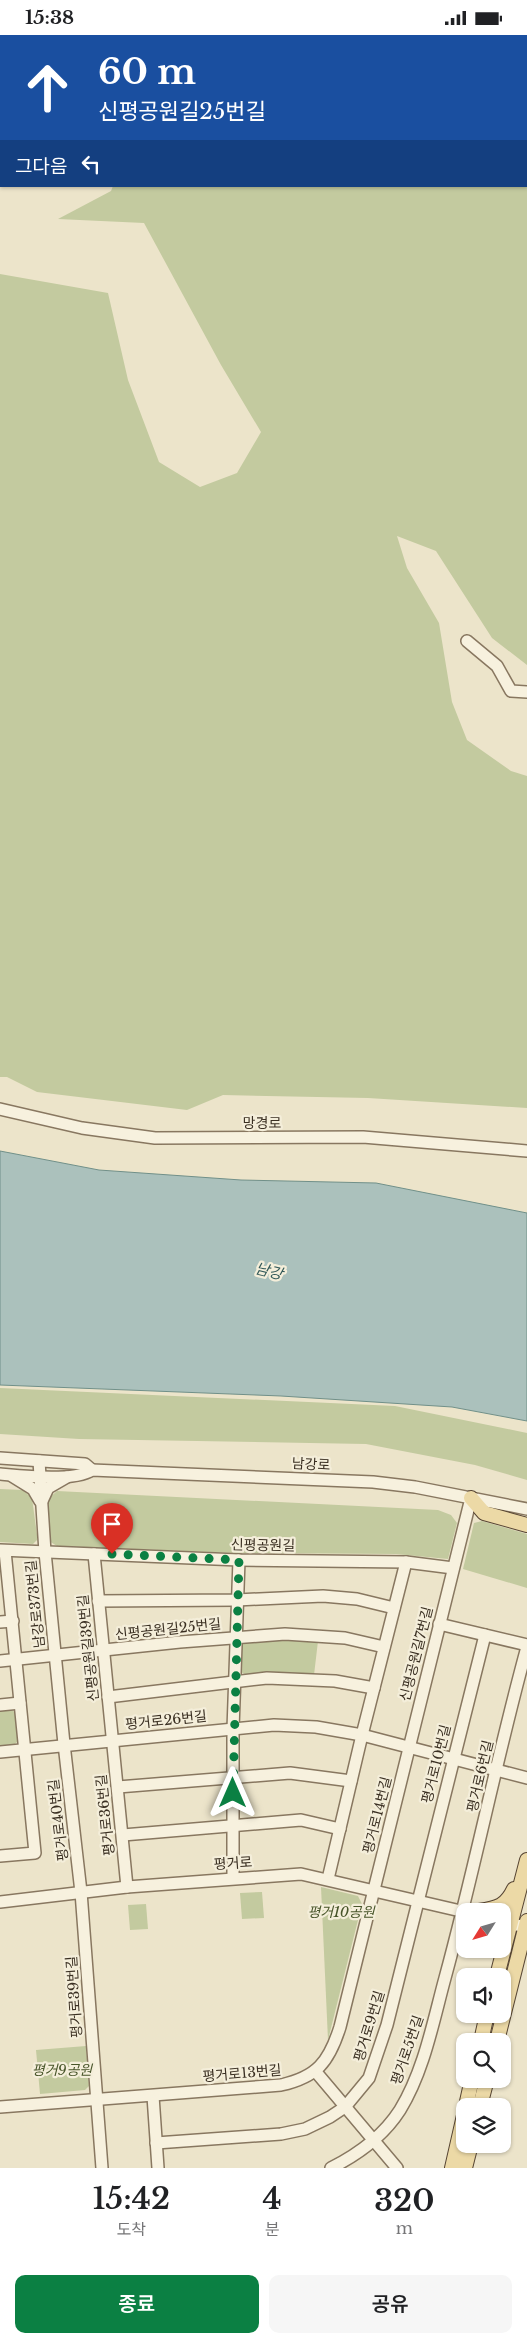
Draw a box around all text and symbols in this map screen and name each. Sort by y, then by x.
text: 15:38 [25,6,74,29]
text: 60 m [98,50,196,93]
icon: ahead [15,55,80,120]
text: 신평공원길25번길 [98,98,266,125]
icon: left [77,150,105,178]
text: 그다음 [15,155,67,178]
street label: 망경로 [243,1114,281,1132]
water label: 남강 [253,1258,287,1284]
street label: 남강로 [291,1454,331,1474]
pin [91,1503,133,1554]
icon: arrive [98,1510,126,1538]
street label: 신평공원길 [231,1535,295,1555]
street label: 남강로373번길 [21,1559,49,1649]
street label: 신평공원길39번길 [73,1593,103,1703]
street label: 신평공원길7번길 [396,1605,436,1703]
street label: 신평공원길25번길 [114,1614,222,1644]
street label: 평거로26번길 [124,1707,208,1733]
street label: 평거로10번길 [418,1723,454,1805]
street label: 평거로6번길 [463,1738,497,1814]
position arrow [206,1766,258,1818]
street label: 평거로36번길 [92,1773,118,1857]
street label: 평거로14번길 [359,1775,395,1855]
street label: 평거로40번길 [44,1778,72,1862]
street label: 평거로 [213,1853,253,1873]
park label: 평거10공원 [307,1903,376,1921]
north arrow [456,1903,511,1957]
map controls [456,1903,511,2153]
street label: 평거로39번길 [62,1955,86,2039]
button: sound [456,1968,511,2023]
street label: 평거로9번길 [350,1988,388,2064]
street label: 평거로5번길 [387,2013,427,2087]
button: search [456,2033,511,2088]
park label: 평거9공원 [32,2061,93,2079]
street label: 평거로13번길 [202,2061,282,2085]
button: layers [456,2098,511,2153]
text: 15:42 [92,2180,170,2217]
text: 4 [263,2180,282,2217]
text: 320 [374,2182,435,2219]
text: m [396,2218,413,2238]
text: 도착 [117,2219,146,2239]
text: 분 [265,2219,280,2239]
button: 종료 [15,2275,259,2333]
button: 공유 [269,2275,512,2333]

